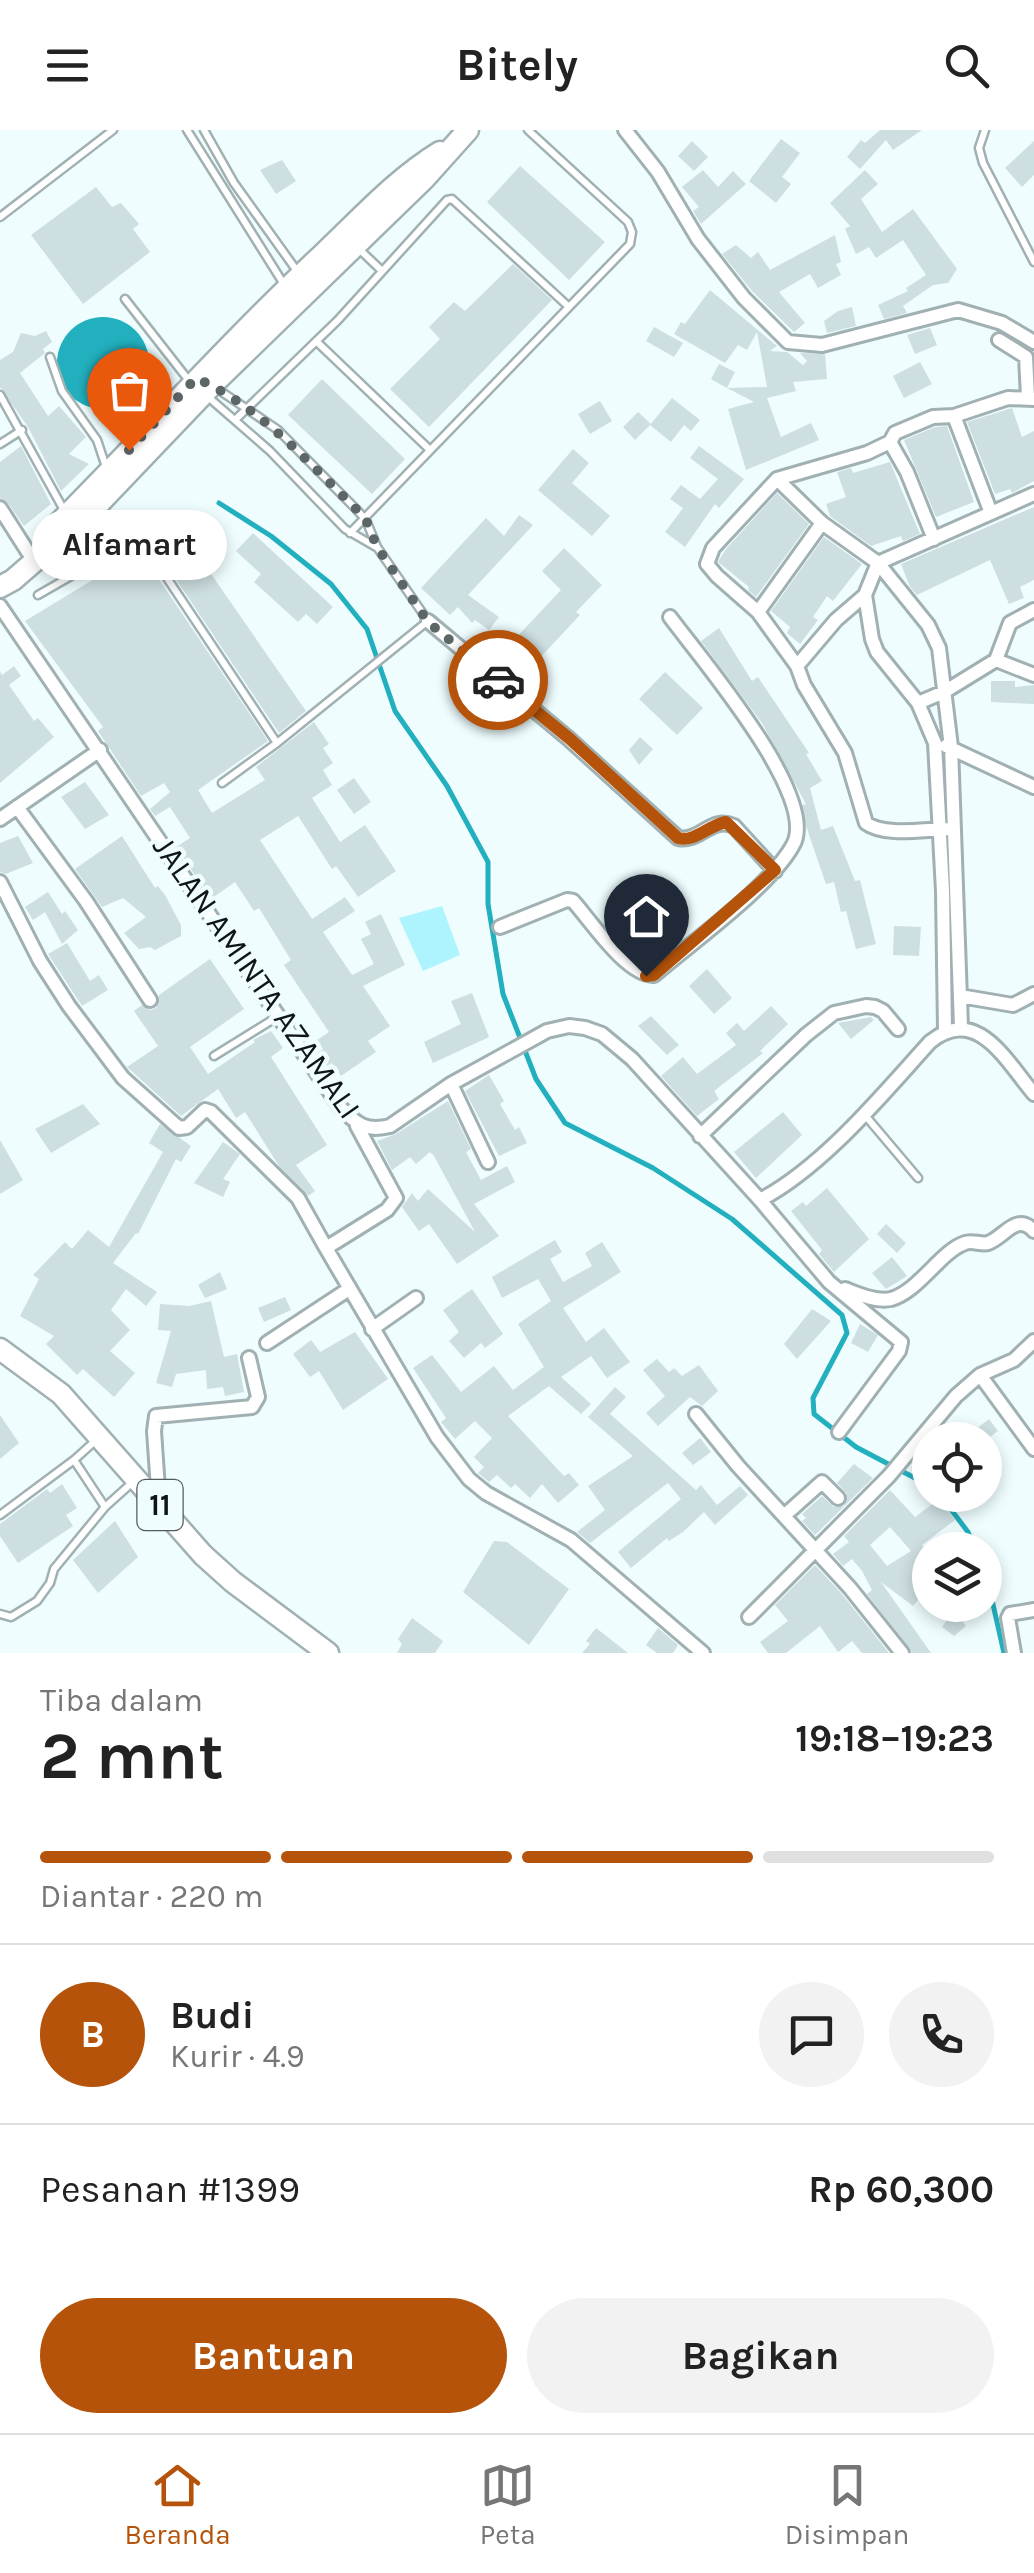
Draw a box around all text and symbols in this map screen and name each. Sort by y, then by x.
icon: menu [40,38,95,93]
icon: search [939,38,994,93]
text: Bitely [456,39,578,91]
pin [87,348,172,451]
icon: bag [102,363,157,418]
callout: Alfamart [32,510,226,580]
text: Alfamart [62,526,197,563]
courier [448,630,548,730]
icon: car [471,653,526,708]
street label: JALAN AMINTA AZAMALI [145,829,368,1126]
pin [604,874,689,977]
icon: home [619,889,674,944]
map controls [912,1422,1002,1622]
button: locate [912,1422,1002,1512]
road number: 11 [138,1480,182,1530]
button: layers [912,1532,1002,1622]
text: Tiba dalam [40,1682,203,1719]
text: 19:18–19:23 [795,1716,994,1761]
text: 2 mnt [40,1718,224,1794]
text: Diantar · 220 m [40,1878,263,1915]
button: chat [759,1982,864,2087]
button: phone [889,1982,994,2087]
text: Budi [170,1993,254,2038]
text: B [80,2012,105,2057]
text: Kurir · 4.9 [170,2038,305,2075]
text: Pesanan #1399 [40,2167,300,2212]
text: Rp 60,300 [808,2167,994,2212]
button: Bantuan [40,2298,507,2413]
button: Bagikan [527,2298,994,2413]
tab: Beranda [125,2458,231,2551]
tab: Peta [480,2458,536,2551]
tab: Disimpan [785,2458,909,2551]

